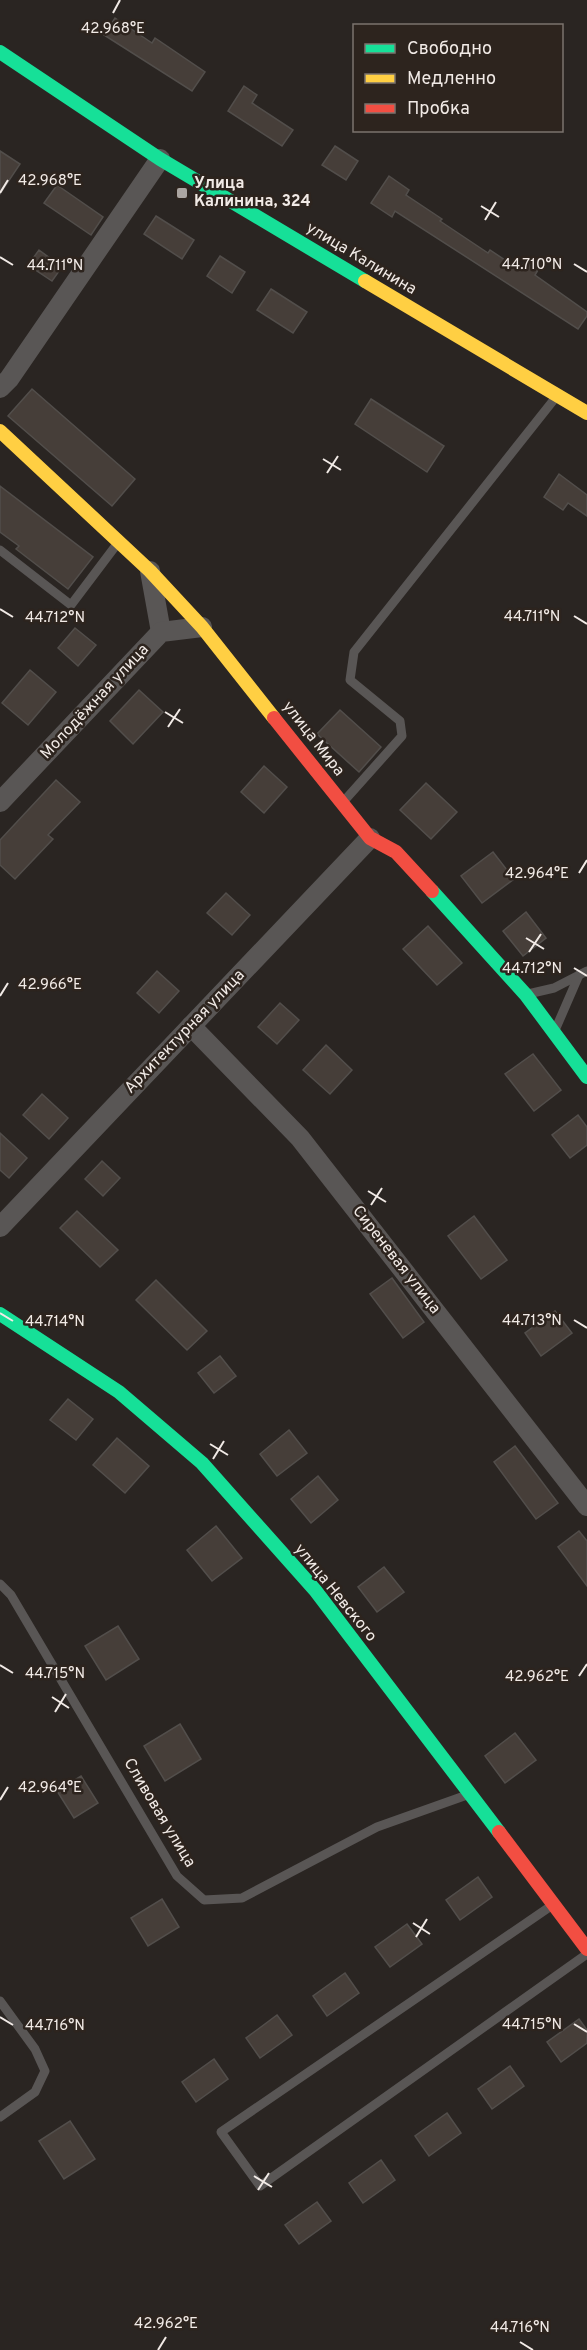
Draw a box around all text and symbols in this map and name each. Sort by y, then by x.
text: 42.968°E [81,20,145,39]
legend [353,24,563,132]
text: Свободно [407,38,492,61]
text: Медленно [407,68,496,91]
text: Пробка [407,98,470,121]
text: 42.968°E [18,172,82,191]
place label: Улица Калинина, 324 [194,174,311,212]
marker: Улица Калинина, 324 [175,186,189,200]
street label: улица Калинина [302,218,420,300]
text: 44.710°N [502,256,562,275]
text: 44.711°N [27,257,83,276]
text: 44.711°N [504,608,560,627]
text: 44.712°N [25,609,85,628]
street label: Молодёжная улица [36,640,154,764]
street label: улица Мира [278,697,348,781]
text: 42.964°E [505,865,569,884]
text: 44.712°N [502,960,562,979]
street label: Архитектурная улица [121,966,249,1098]
text: 42.966°E [18,976,82,995]
street label: Сиреневая улица [347,1202,445,1318]
text: 44.713°N [502,1312,562,1331]
text: 44.714°N [25,1313,85,1332]
street label: улица Невского [289,1540,381,1646]
text: 44.715°N [25,1665,85,1684]
text: 42.962°E [505,1668,569,1687]
street label: Сливовая улица [119,1755,199,1871]
text: 42.964°E [18,1779,82,1798]
text: 44.715°N [502,2016,562,2035]
text: 44.716°N [25,2017,85,2036]
text: 42.962°E [134,2315,198,2334]
text: 44.716°N [490,2319,550,2338]

